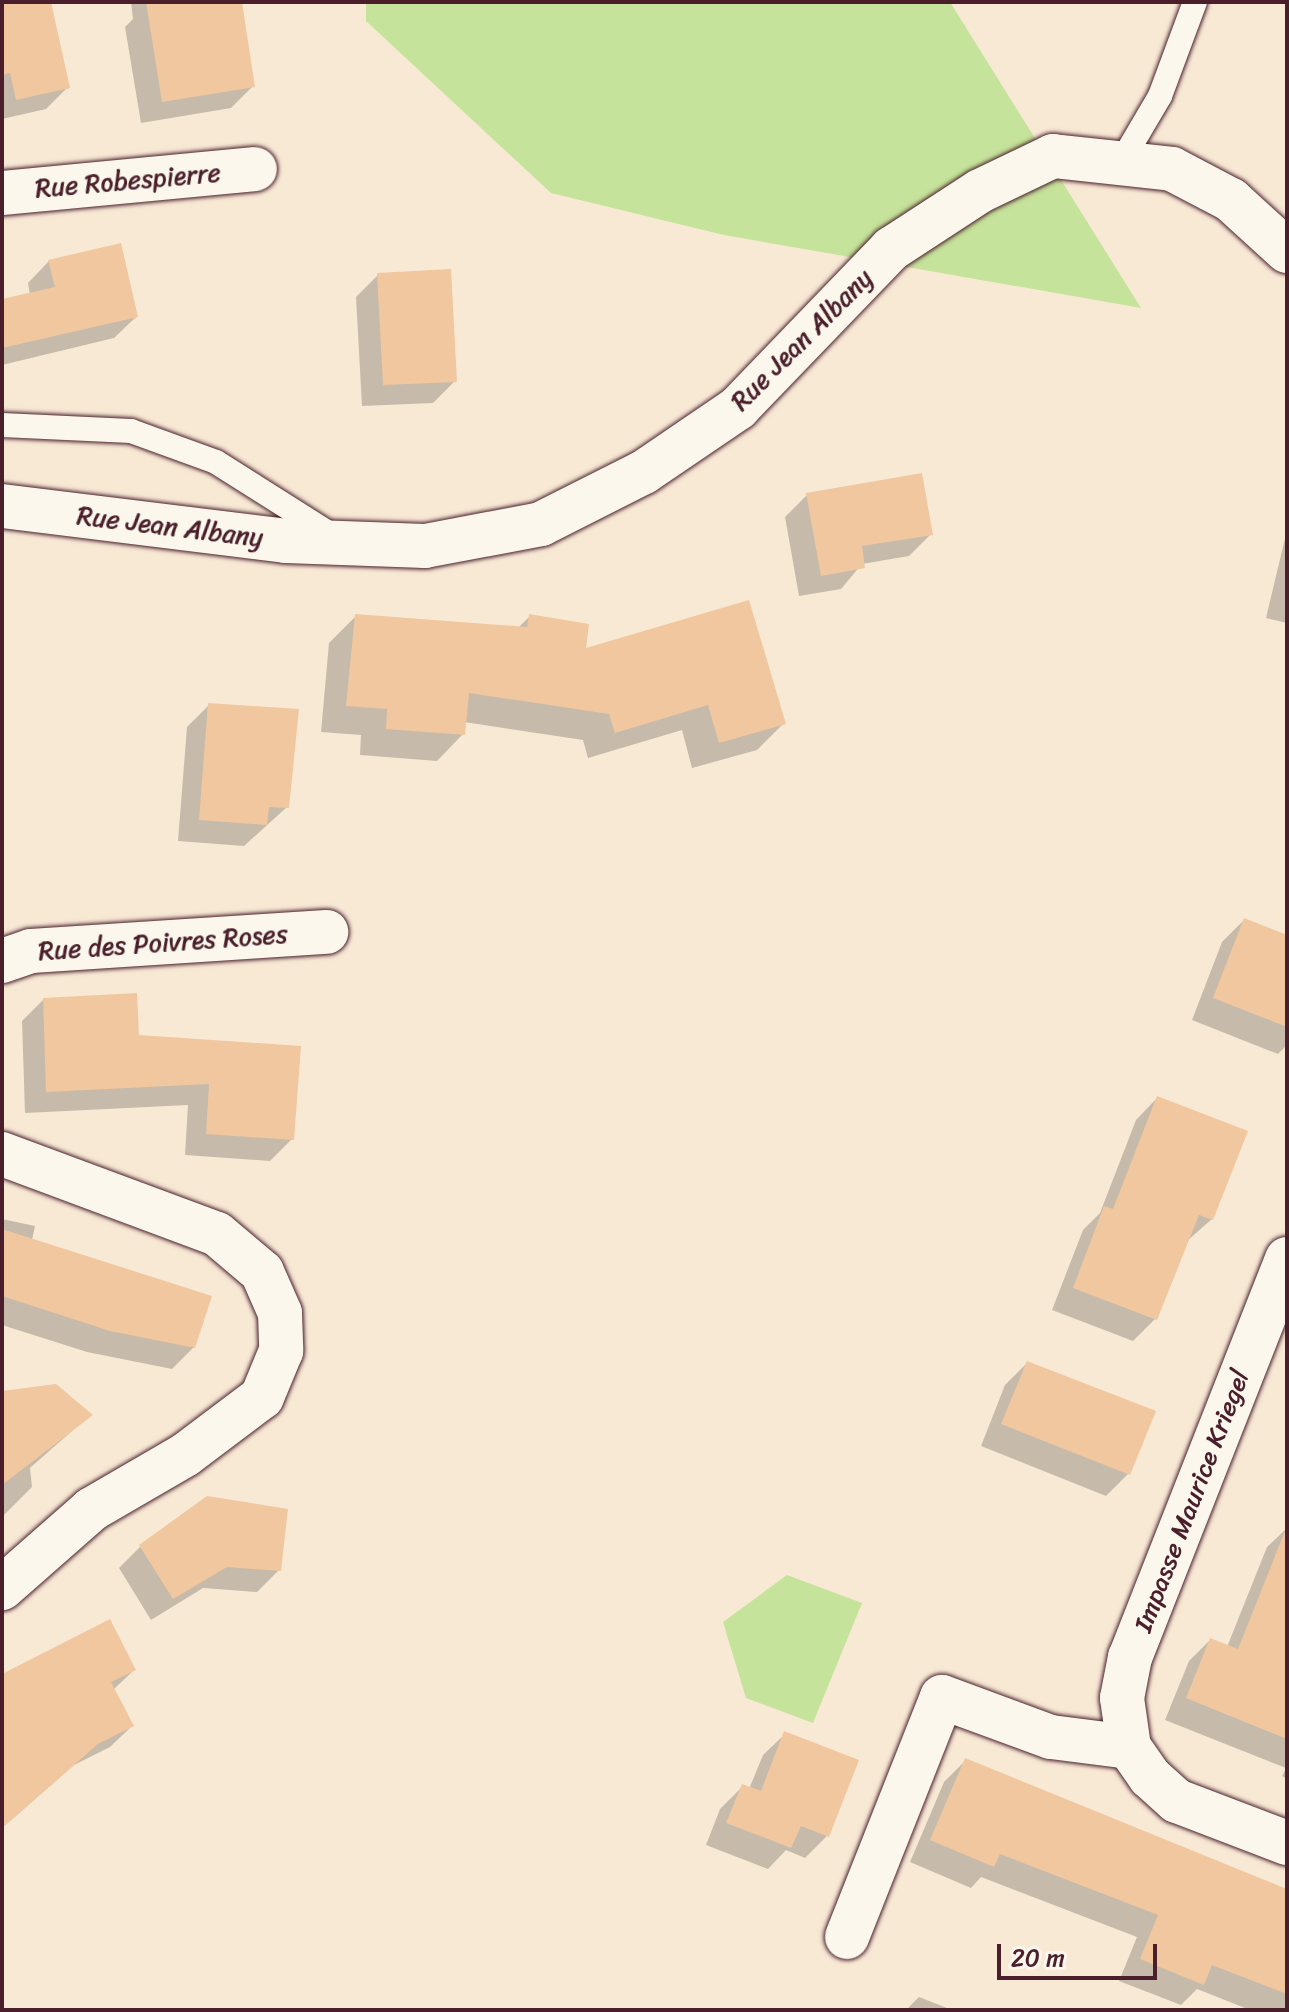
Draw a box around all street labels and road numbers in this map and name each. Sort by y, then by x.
street label: Rue Robespierre [33,157,223,205]
street label: Rue Jean Albany [724,262,880,418]
street label: Rue Jean Albany [75,500,265,554]
street label: Rue des Poivres Roses [37,919,289,967]
street label: Impasse Maurice Kriegel [1127,1365,1257,1637]

